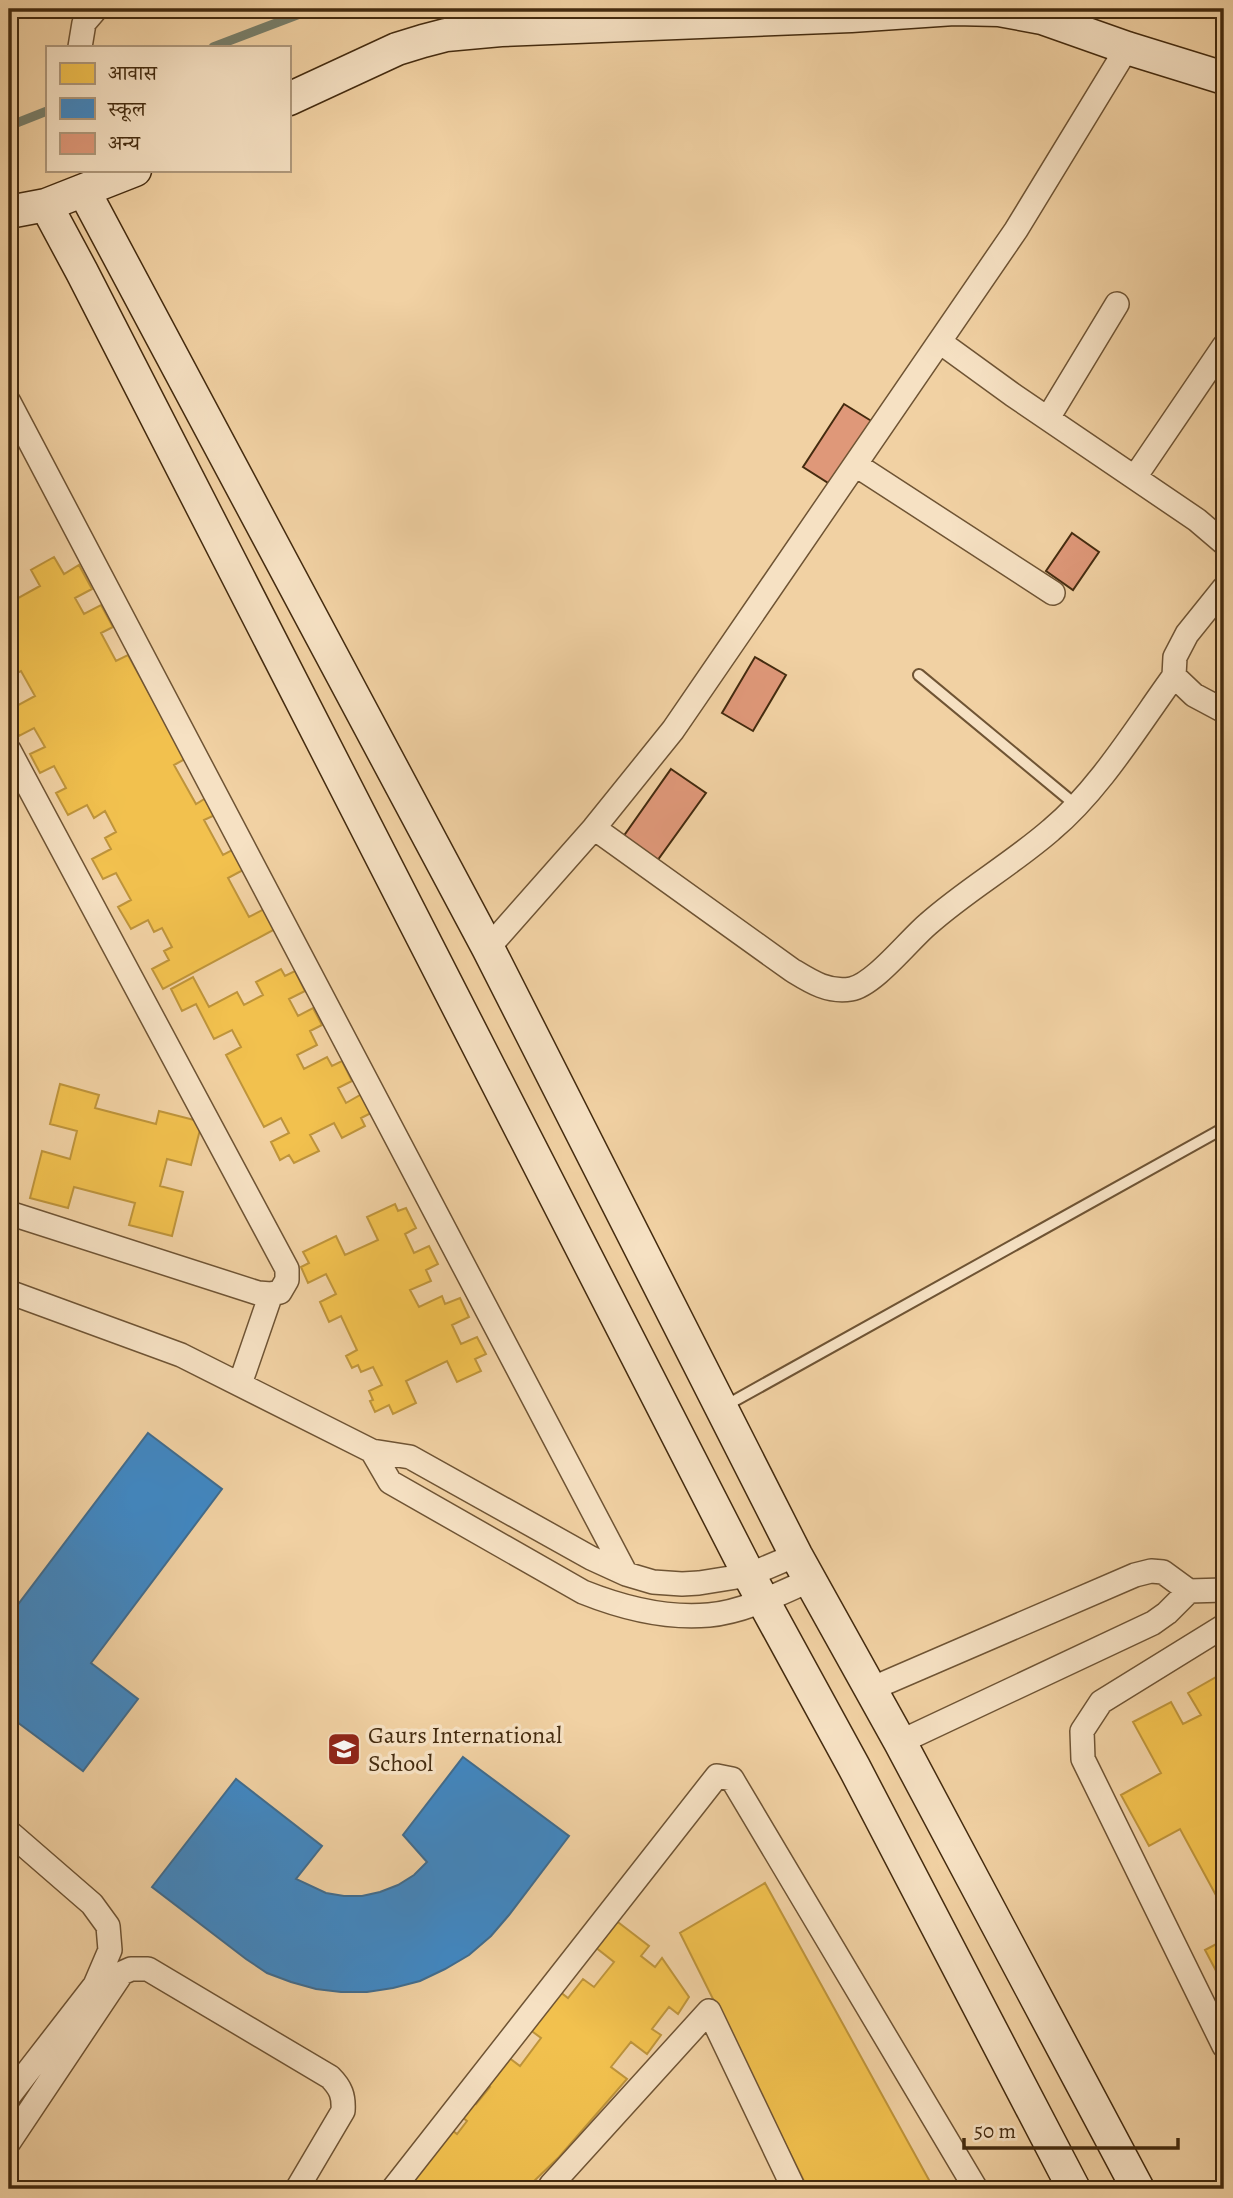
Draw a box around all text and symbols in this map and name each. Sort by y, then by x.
legend [46,46,290,172]
text: आवास [108,59,158,87]
text: स्कूल [107,95,147,123]
text: अन्य [108,129,141,157]
place label: Gaurs International School [368,1719,562,1779]
school or university icon: Gaurs International School [325,1730,363,1768]
scale bar [964,2107,1177,2151]
text: 50 m [974,2117,1016,2145]

